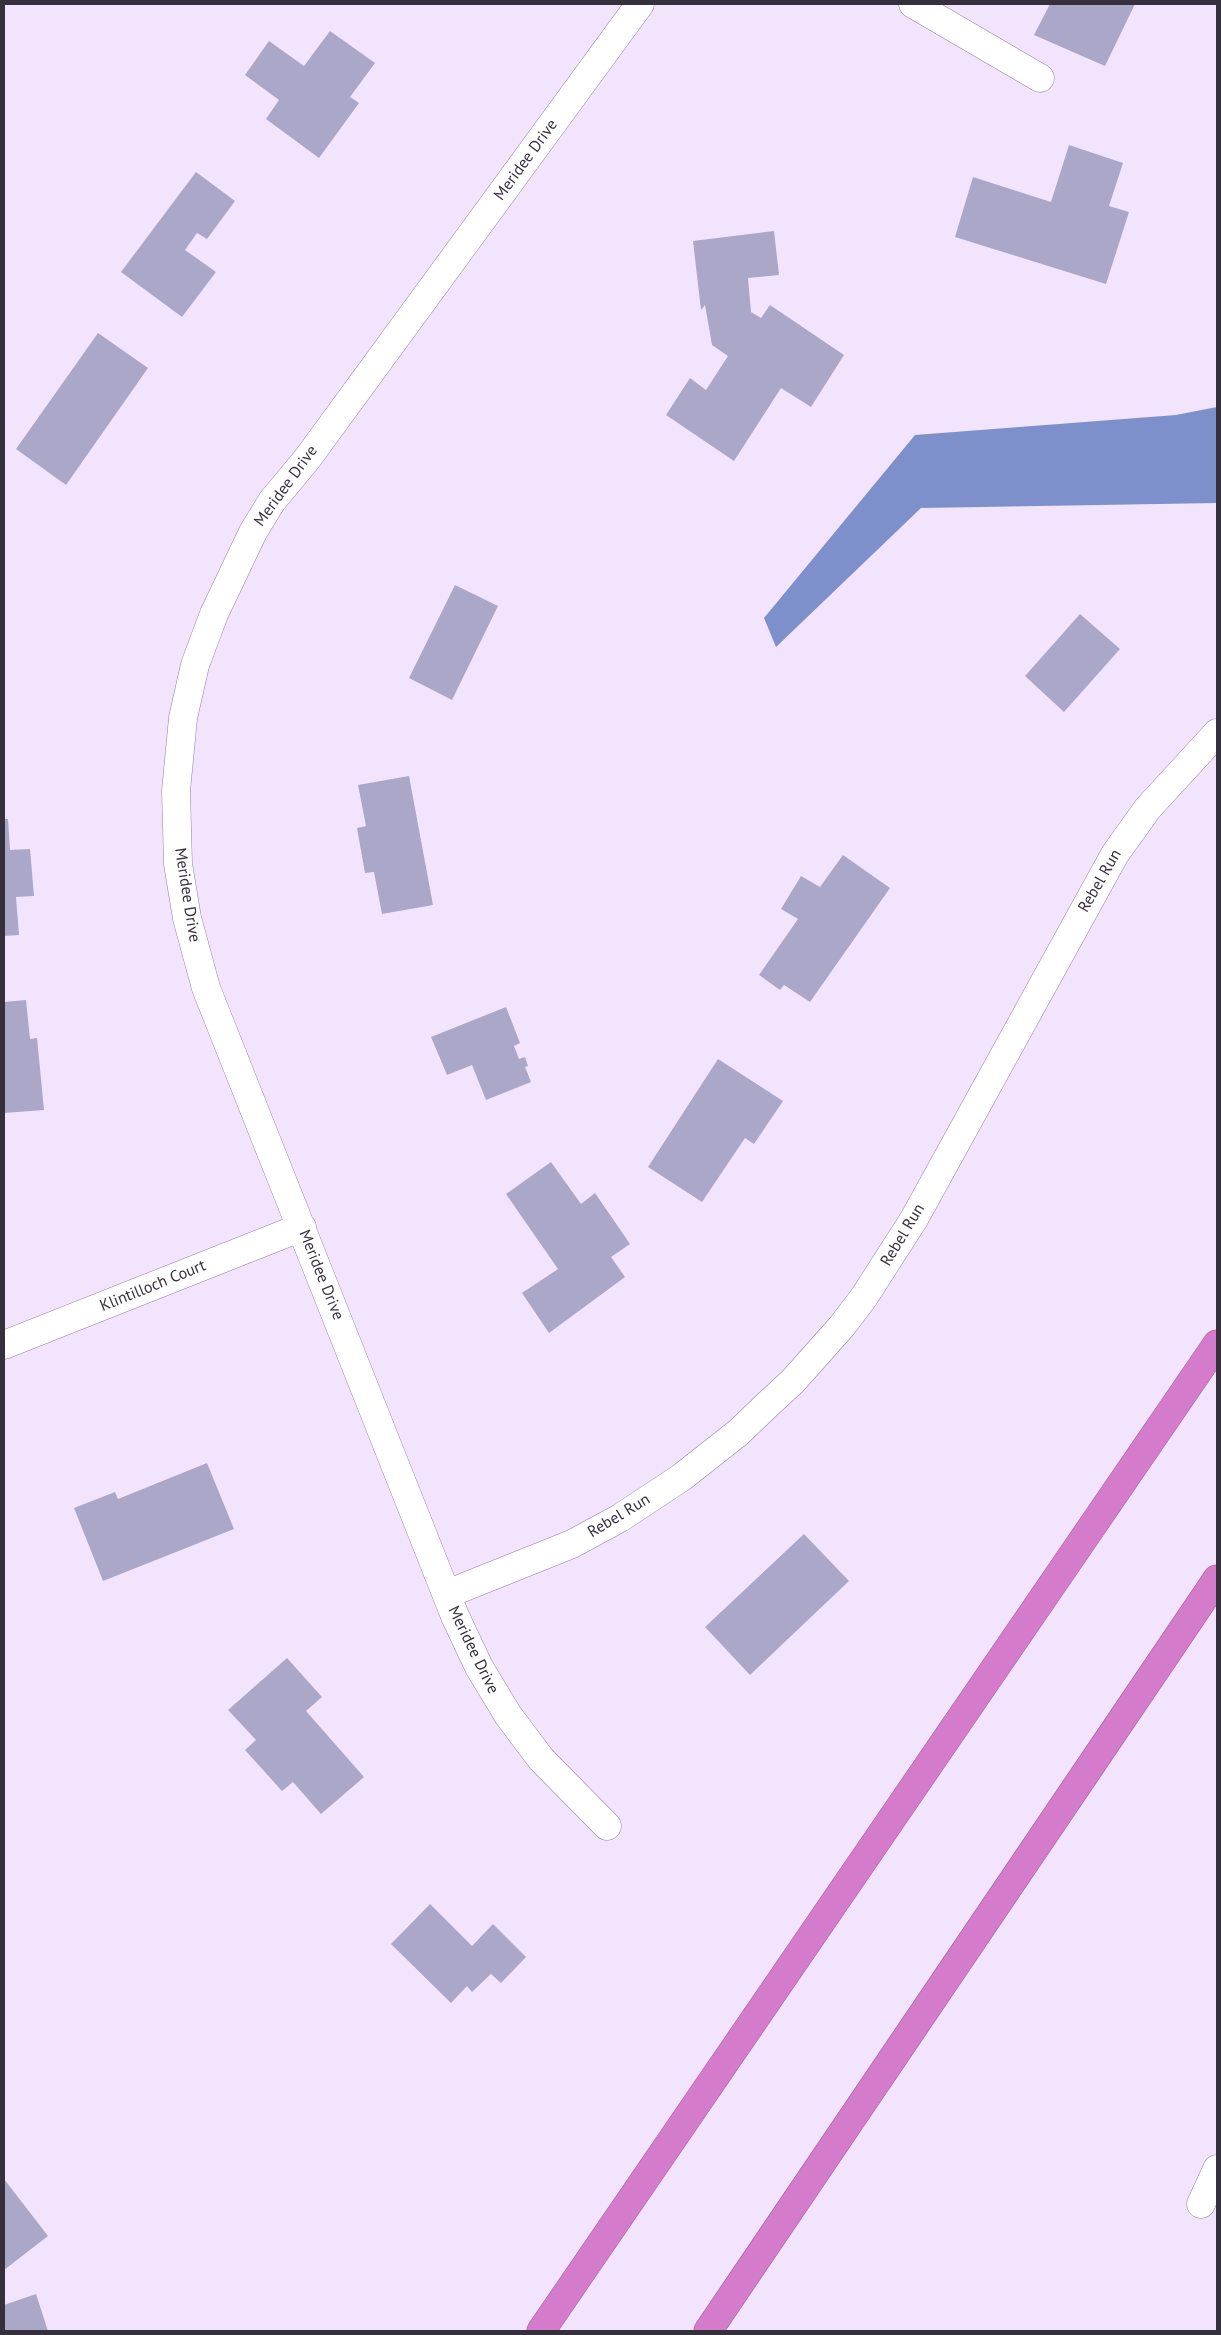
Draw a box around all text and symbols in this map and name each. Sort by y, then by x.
street label: Meridee Drive [490,116,562,204]
street label: Meridee Drive [250,442,322,530]
street label: Meridee Drive [170,846,204,944]
street label: Rebel Run [1074,846,1126,916]
street label: Rebel Run [877,1200,929,1270]
street label: Meridee Drive [294,1227,348,1323]
street label: Klintilloch Court [97,1256,209,1316]
street label: Rebel Run [584,1490,654,1542]
street label: Meridee Drive [443,1603,503,1697]

